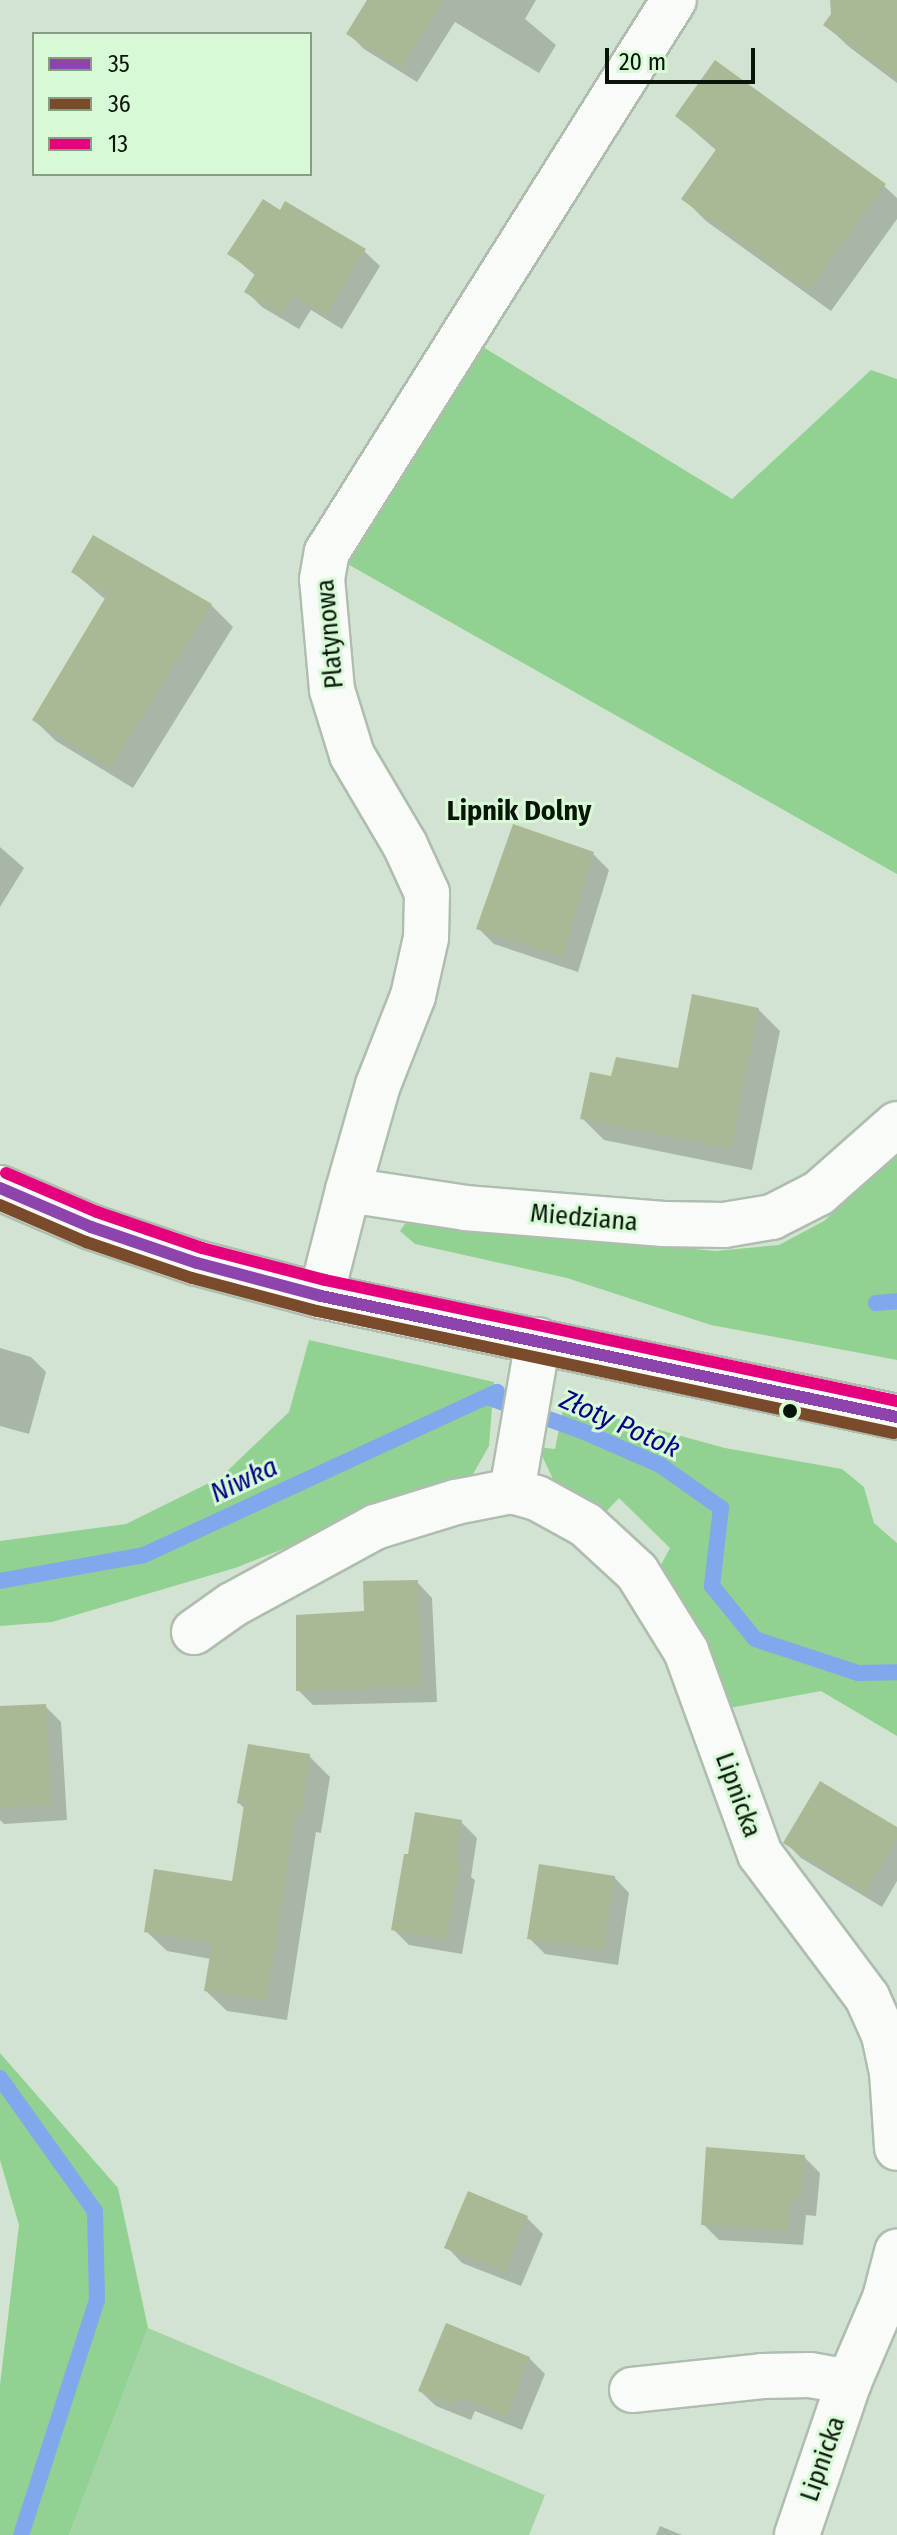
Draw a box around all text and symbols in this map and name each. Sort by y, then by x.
legend [32,32,312,176]
scale bar [609,32,759,82]
text: 20 m [619,48,666,76]
text: 35 [108,50,130,78]
text: 36 [108,90,131,118]
text: 13 [108,130,128,158]
street label: Platynowa [310,578,350,690]
district label: Lipnik Dolny [447,794,591,828]
street label: Miedziana [529,1198,639,1238]
water label: Złoty Potok [555,1383,685,1465]
unlabelled marker [782,1403,798,1419]
water label: Niwka [205,1450,283,1510]
street label: Lipnicka [708,1748,768,1842]
street label: Lipnicka [794,2412,852,2506]

